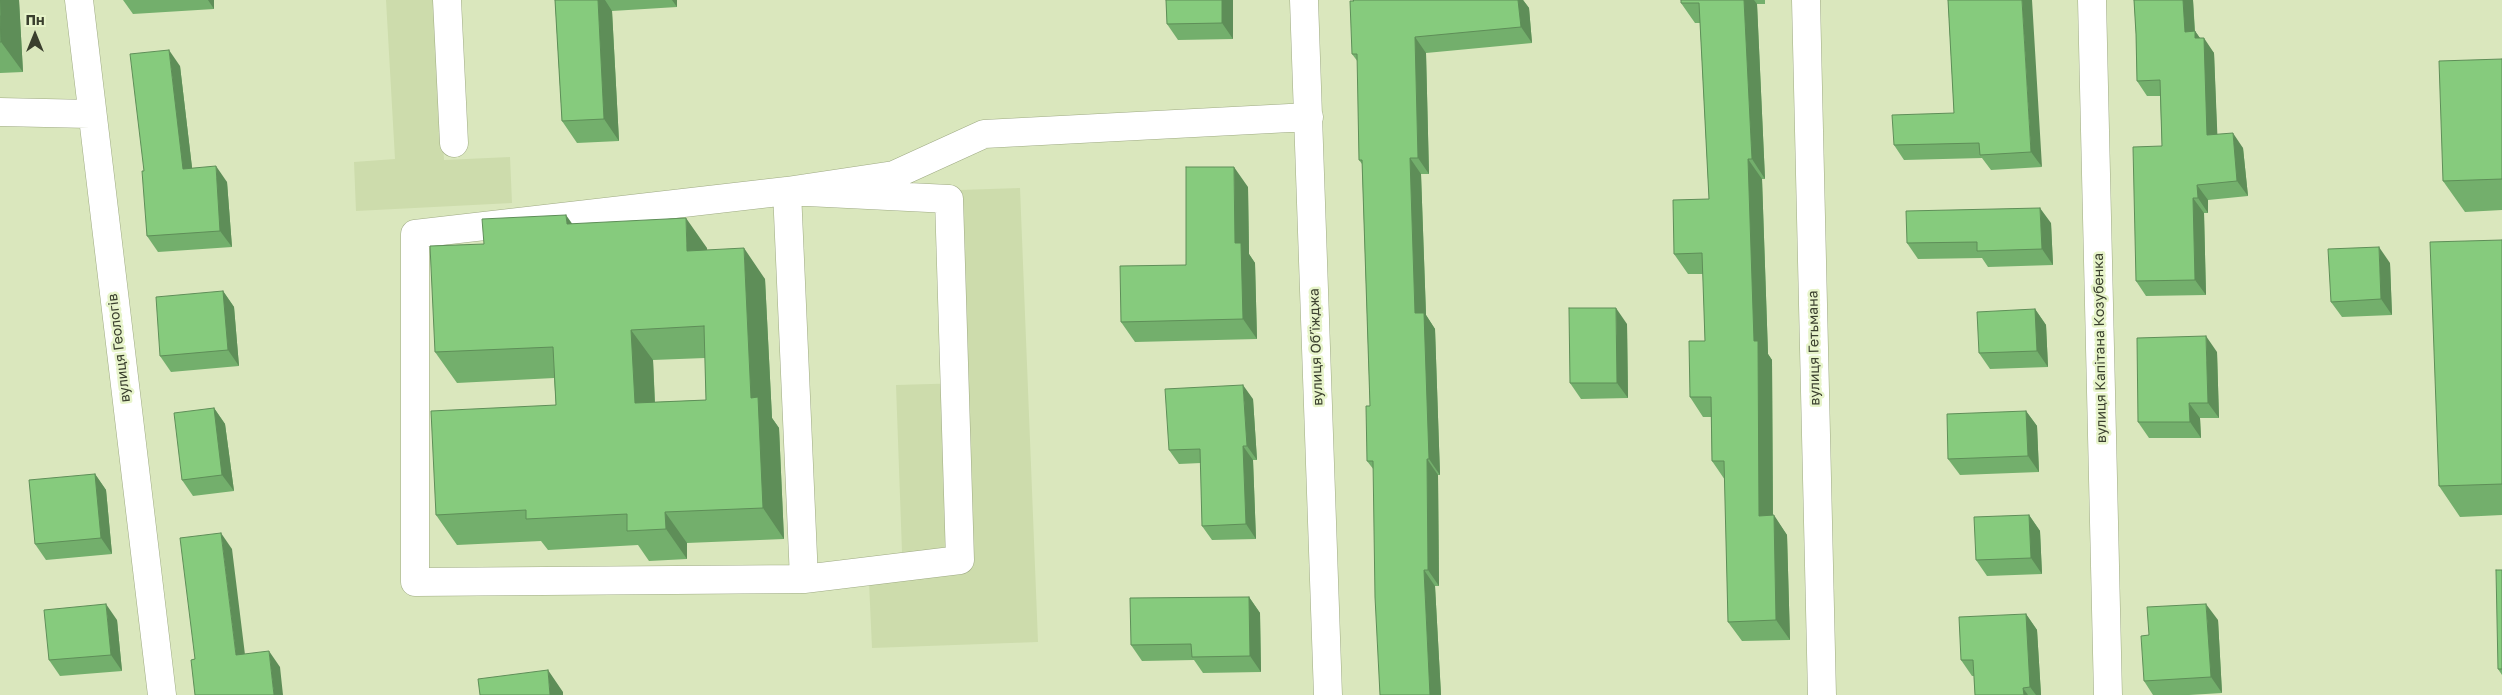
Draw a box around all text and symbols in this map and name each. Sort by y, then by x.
north arrow [10,10,60,60]
text: Пн [25,11,45,28]
street label: вулиця Капітана Козубенка [2090,253,2110,443]
street label: вулиця Обʼїжджа [1306,288,1326,406]
street label: вулиця Гетьмана [1805,290,1823,406]
street label: вулиця Геологів [104,293,134,403]

